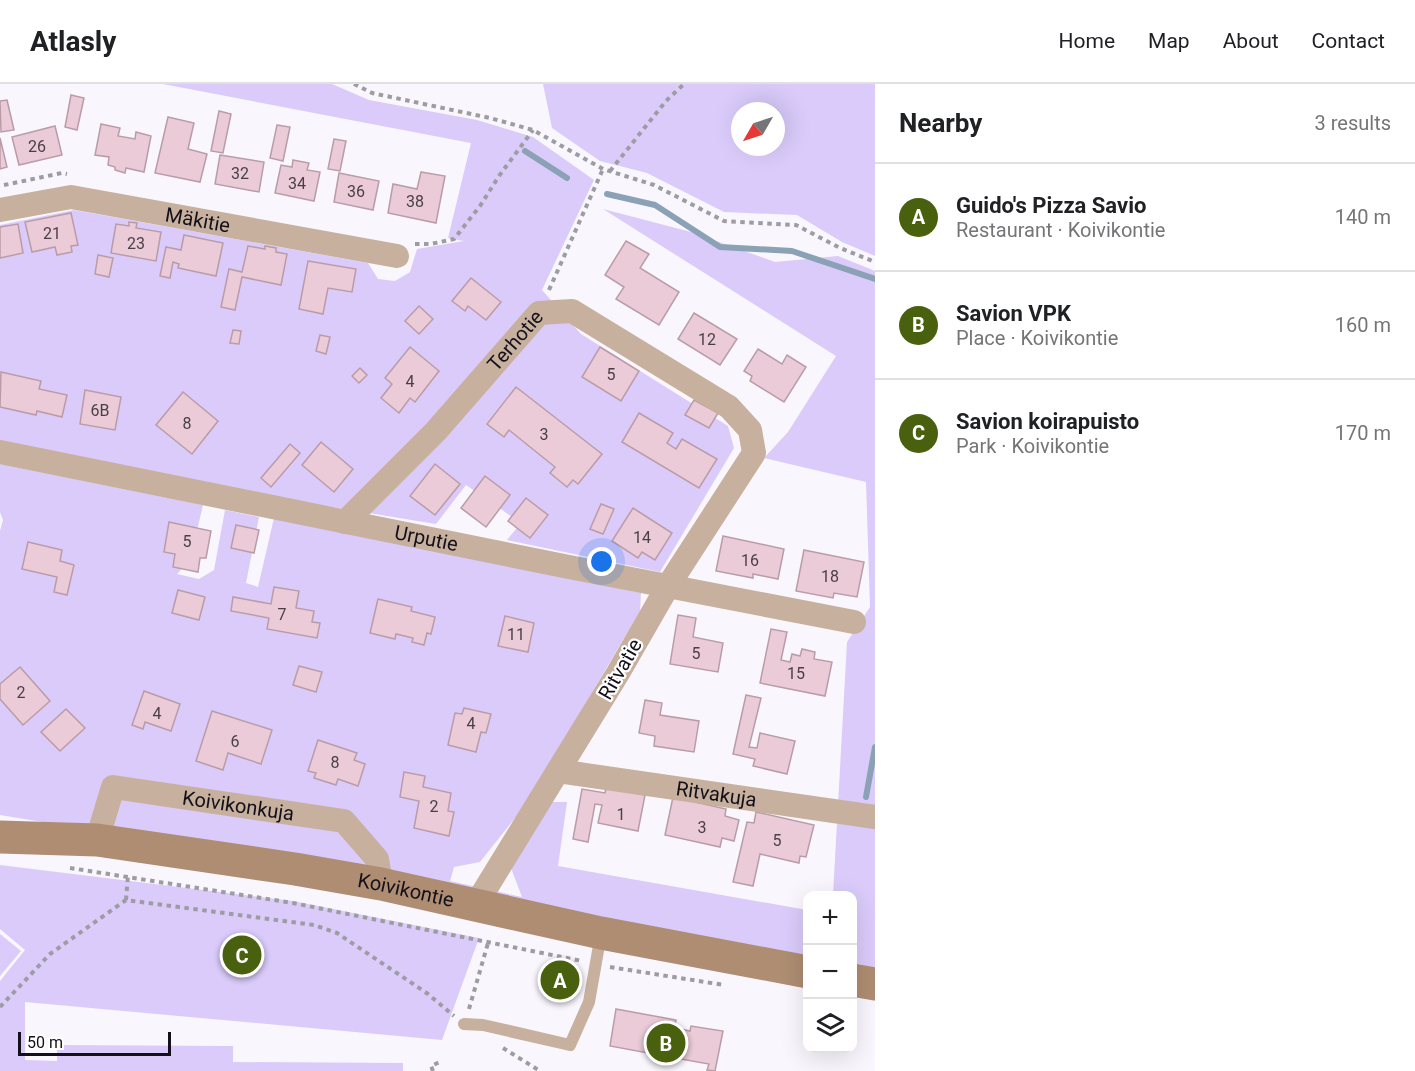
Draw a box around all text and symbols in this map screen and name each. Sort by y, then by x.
text: Atlasly [30,25,116,58]
text: Home [1059,29,1115,53]
text: Map [1148,29,1190,53]
text: About [1223,29,1279,53]
text: Contact [1312,29,1385,53]
north arrow [731,102,785,156]
text: Nearby [899,108,982,138]
text: 3 results [1315,111,1391,135]
house number: 26 [28,137,46,156]
house number: 32 [231,164,249,183]
house number: 34 [288,174,306,193]
house number: 36 [347,182,365,201]
house number: 38 [406,192,424,211]
text: Guido's Pizza Savio [956,193,1146,218]
street label: Mäkitie [163,202,232,238]
text: A [912,205,925,229]
text: 140 m [1335,205,1391,229]
text: Restaurant · Koivikontie [956,218,1165,242]
house number: 21 [43,224,61,243]
house number: 23 [127,234,145,253]
text: Savion VPK [956,301,1071,326]
street label: Terhotie [482,305,548,376]
text: B [912,313,925,337]
text: 160 m [1335,313,1391,337]
text: Place · Koivikontie [956,326,1118,350]
house number: 12 [698,330,716,349]
house number: 5 [607,365,616,384]
house number: 4 [406,372,415,391]
house number: 6B [91,401,110,420]
text: Savion koirapuisto [956,409,1139,434]
house number: 8 [183,414,192,433]
text: C [912,421,925,445]
text: 170 m [1335,421,1391,445]
house number: 3 [540,425,549,444]
text: Park · Koivikontie [956,434,1109,458]
street label: Urputie [393,520,460,556]
house number: 14 [633,528,651,547]
house number: 5 [183,532,192,551]
your location [587,547,616,576]
house number: 16 [741,551,759,570]
house number: 18 [821,567,839,586]
house number: 7 [278,605,287,624]
house number: 11 [507,625,525,644]
street label: Ritvatie [593,634,647,704]
house number: 5 [692,644,701,663]
house number: 15 [787,664,805,683]
house number: 2 [17,683,26,702]
house number: 4 [153,704,162,723]
house number: 4 [467,714,476,733]
house number: 6 [231,732,240,751]
house number: 8 [331,753,340,772]
street label: Ritvakuja [675,776,758,812]
street label: Koivikonkuja [181,785,296,826]
house number: 2 [430,797,439,816]
house number: 1 [617,805,626,824]
house number: 3 [698,818,707,837]
house number: 5 [773,831,782,850]
street label: Koivikontie [356,868,456,912]
map controls [803,891,857,1053]
button: + [803,891,857,945]
pin: C [222,932,262,978]
button: − [803,945,857,999]
pin: A [540,958,580,1002]
button: layers [803,999,857,1053]
pin: B [646,1020,686,1066]
scale bar [18,1029,171,1056]
text: 50 m [27,1033,63,1052]

